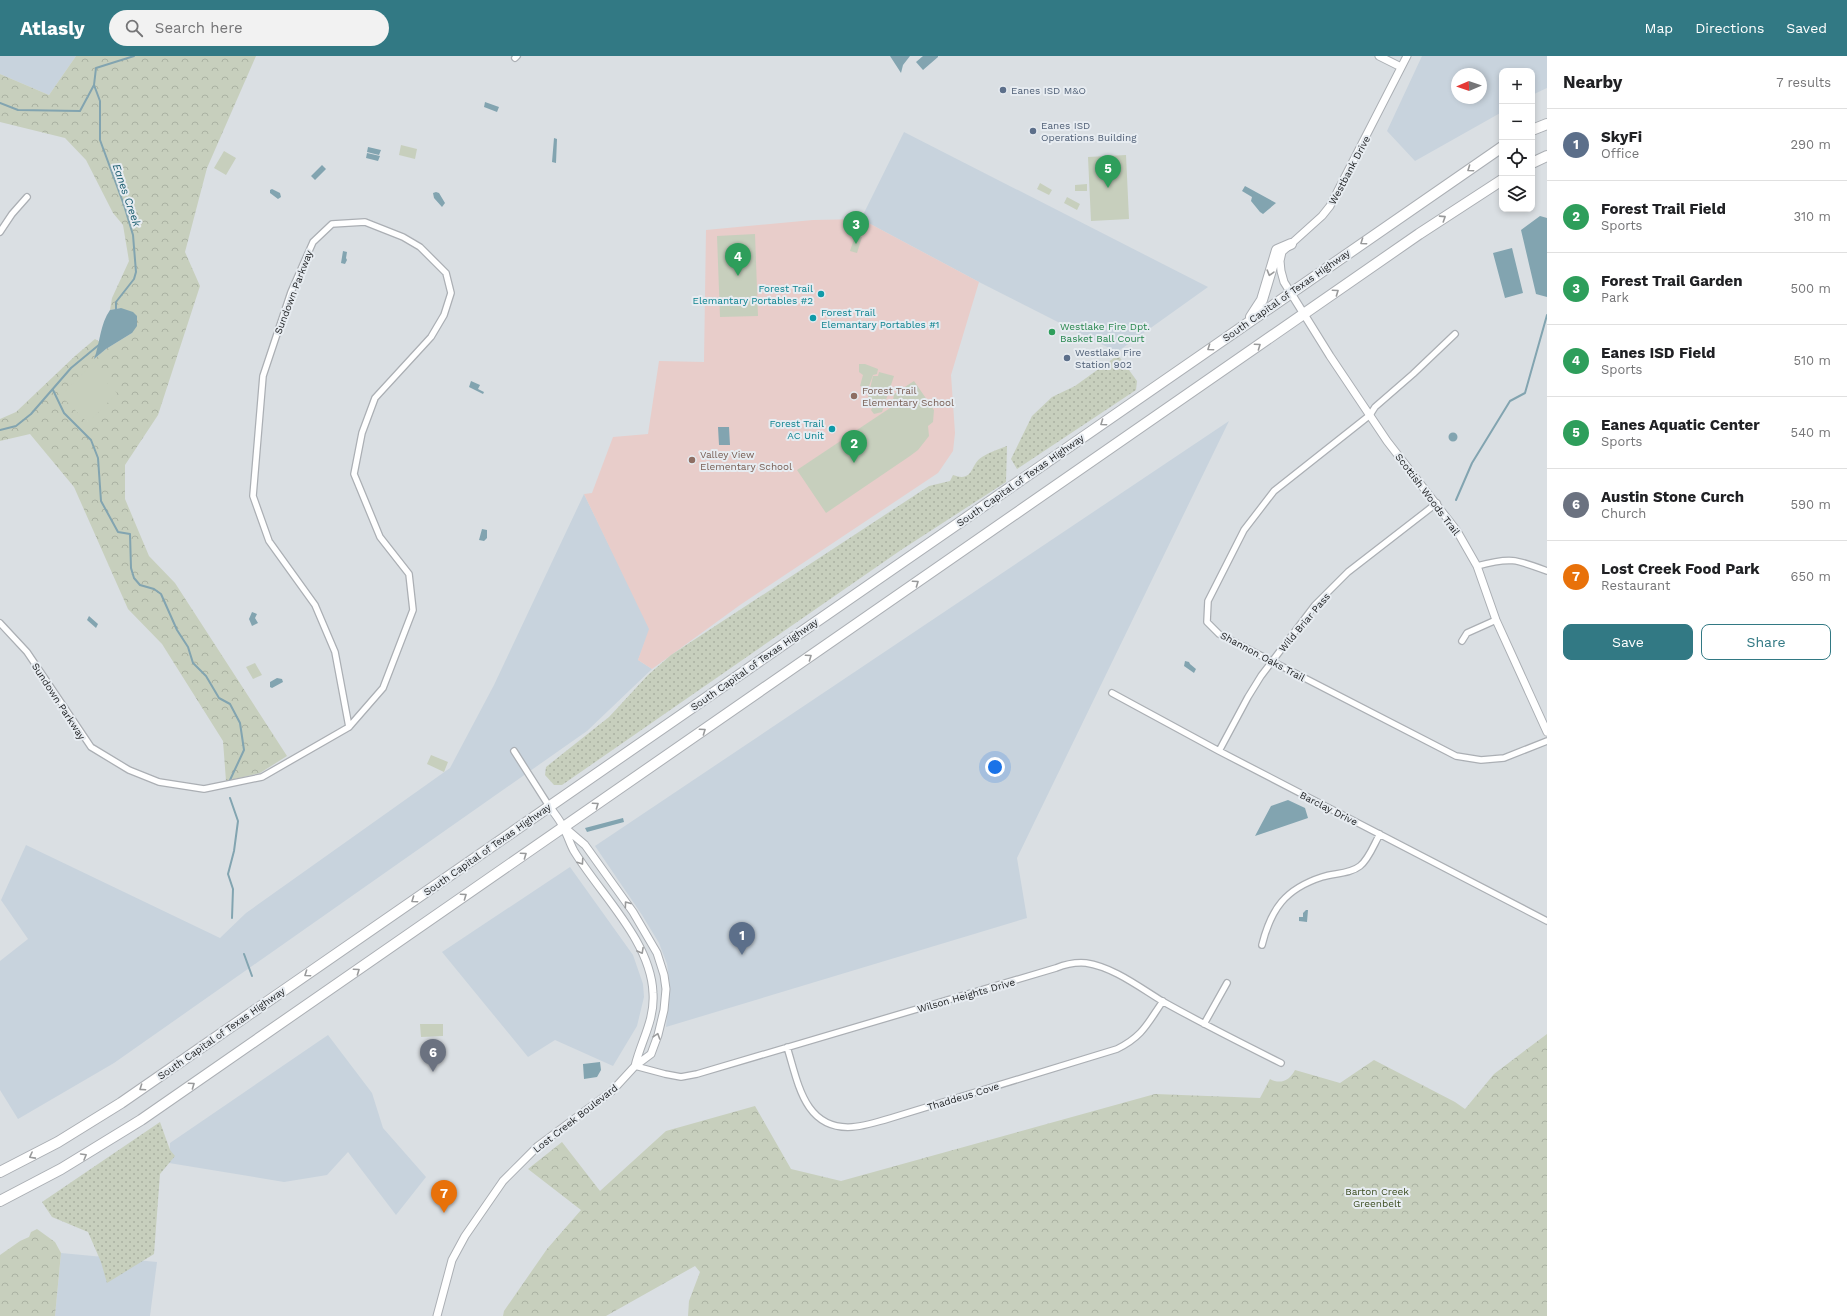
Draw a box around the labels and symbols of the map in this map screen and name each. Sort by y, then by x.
north arrow [1451,68,1487,104]
marker: Eanes ISD M&O [998,85,1008,95]
place label: Eanes ISD M&O [1011,85,1086,96]
place label: Eanes ISD Operations Building [1041,120,1137,143]
marker: Eanes ISD Operations Building [1028,126,1038,136]
street label: Westbank Drive [1327,134,1372,207]
pin: 5 [1095,155,1121,188]
water label: Eanes Creek [110,162,144,229]
one-way arrow [1467,164,1474,171]
pin: 3 [843,211,869,244]
one-way arrow [1439,216,1446,223]
one-way arrow [1360,237,1367,244]
pin: 4 [725,243,751,276]
street label: South Capital of Texas Highway [1221,247,1353,344]
street label: Sundown Parkway [272,248,315,336]
one-way arrow [1266,269,1275,276]
place label: Forest Trail Elemantary Portables #2 [693,283,813,306]
marker: Forest Trail Elemantary Portables #2 [816,289,826,299]
one-way arrow [1331,290,1338,297]
place label: Forest Trail Elemantary Portables #1 [821,307,939,330]
marker: Forest Trail Elemantary Portables #1 [808,313,818,323]
place label: Westlake Fire Dpt. Basket Ball Court [1060,321,1150,344]
marker: Westlake Fire Dpt. Basket Ball Court [1047,327,1057,337]
one-way arrow [1207,343,1214,351]
one-way arrow [1254,343,1261,351]
place label: Westlake Fire Station 902 [1075,347,1142,370]
marker: Westlake Fire Station 902 [1062,353,1072,363]
place label: Forest Trail Elementary School [862,385,954,408]
marker: Forest Trail Elementary School [849,391,859,401]
place label: Forest Trail AC Unit [769,418,825,441]
one-way arrow [1100,418,1107,426]
marker: Forest Trail AC Unit [827,424,837,434]
pin: 2 [841,430,867,463]
street label: South Capital of Texas Highway [955,432,1087,529]
place label: Valley View Elementary School [700,449,792,472]
street label: Scottish Woods Trail [1393,451,1462,537]
marker: Valley View Elementary School [687,455,697,465]
one-way arrow [912,580,919,588]
street label: Wild Briar Pass [1277,591,1332,654]
street label: South Capital of Texas Highway [689,616,821,713]
street label: Shannon Oaks Trail [1219,630,1307,683]
one-way arrow [805,655,812,662]
street label: Sundown Parkway [30,661,88,742]
one-way arrow [698,729,705,736]
your location [985,757,1005,777]
street label: Barclay Drive [1298,789,1360,828]
street label: South Capital of Texas Highway [422,801,554,898]
one-way arrow [591,803,598,810]
one-way arrow [519,853,526,860]
one-way arrow [576,858,584,865]
one-way arrow [459,894,466,901]
one-way arrow [411,895,418,902]
one-way arrow [624,901,632,908]
pin: 1 [729,922,755,955]
one-way arrow [636,947,643,954]
one-way arrow [304,969,311,976]
one-way arrow [352,969,359,976]
street label: Wilson Heights Drive [916,976,1016,1015]
street label: South Capital of Texas Highway [156,985,288,1082]
one-way arrow [652,1033,661,1040]
pin: 6 [420,1039,446,1072]
street label: Thaddeus Cove [926,1080,1001,1113]
street label: Lost Creek Boulevard [531,1082,620,1155]
one-way arrow [139,1083,146,1091]
one-way arrow [188,1083,195,1090]
one-way arrow [29,1152,36,1159]
one-way arrow [80,1154,87,1161]
pin: 7 [431,1180,457,1213]
park label: Barton Creek Greenbelt [1345,1186,1409,1209]

